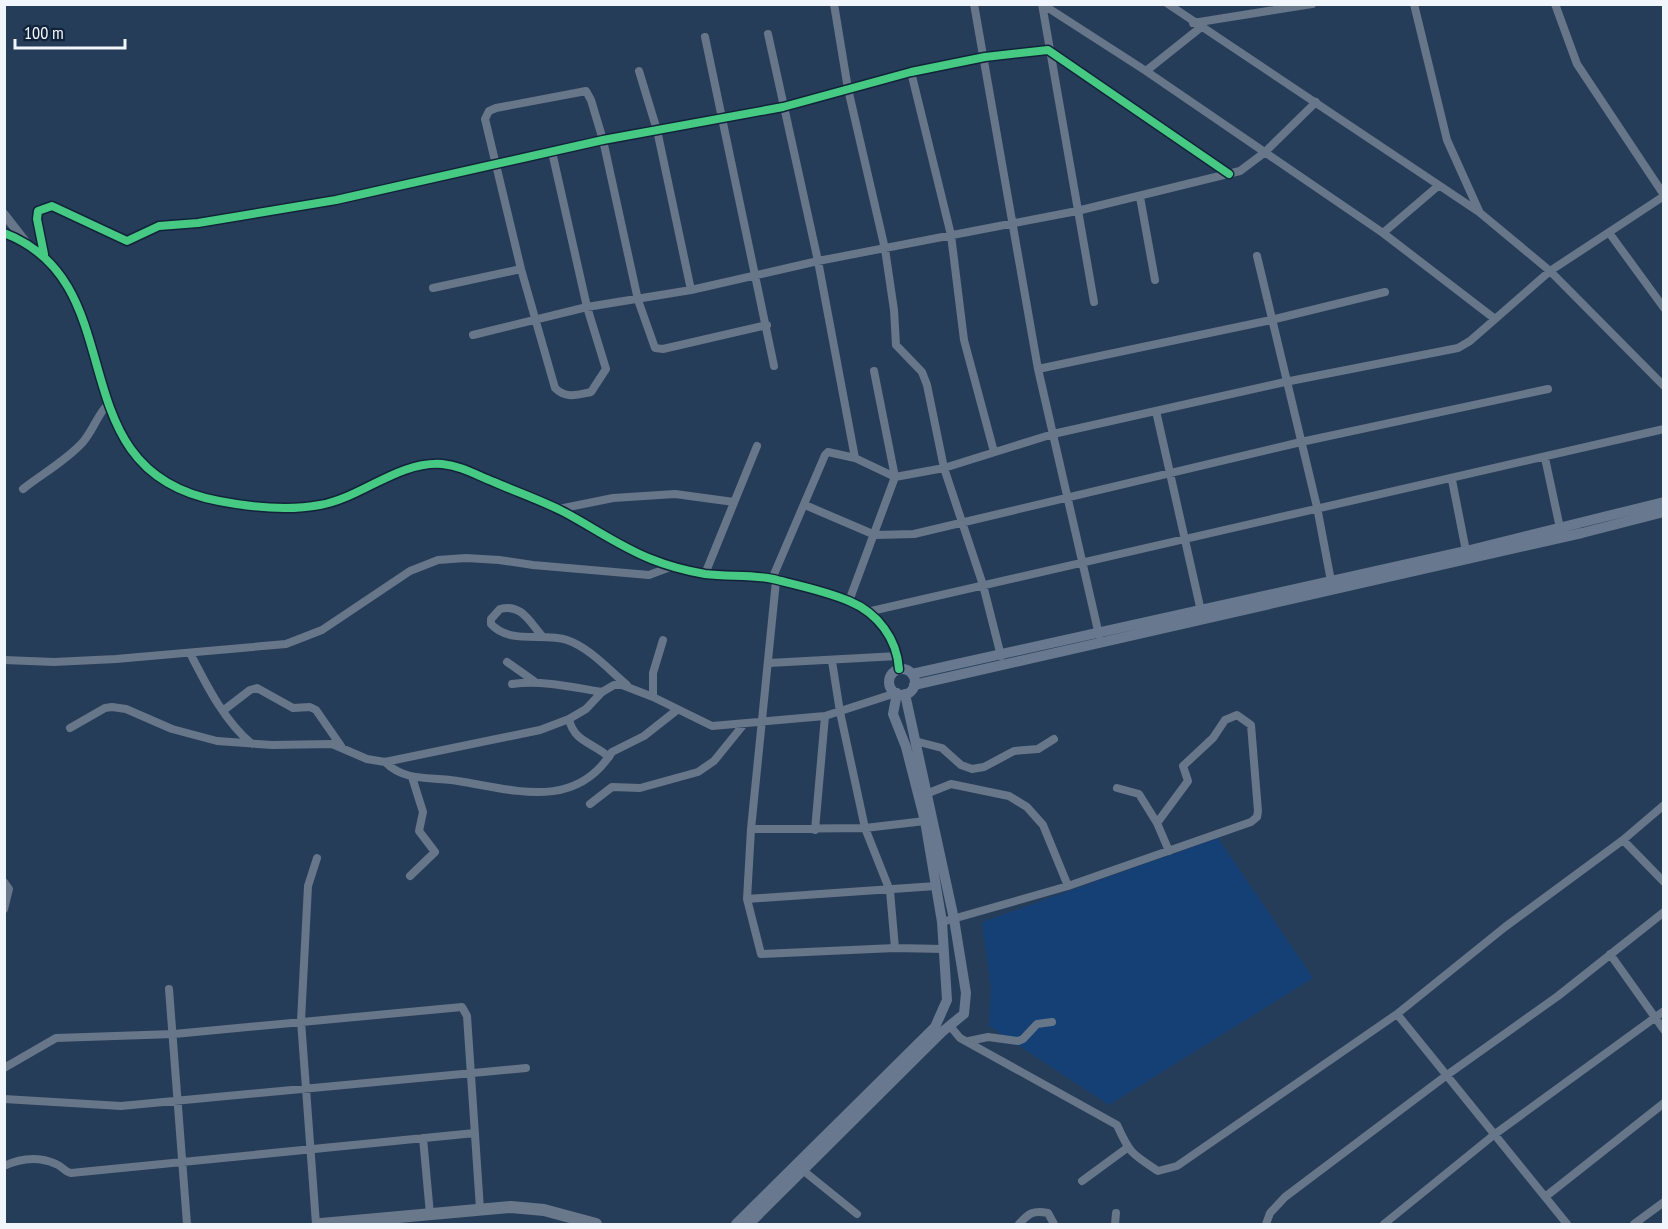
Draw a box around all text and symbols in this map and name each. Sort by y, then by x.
scale bar [15,12,124,50]
text: 100 m [24,21,64,44]

